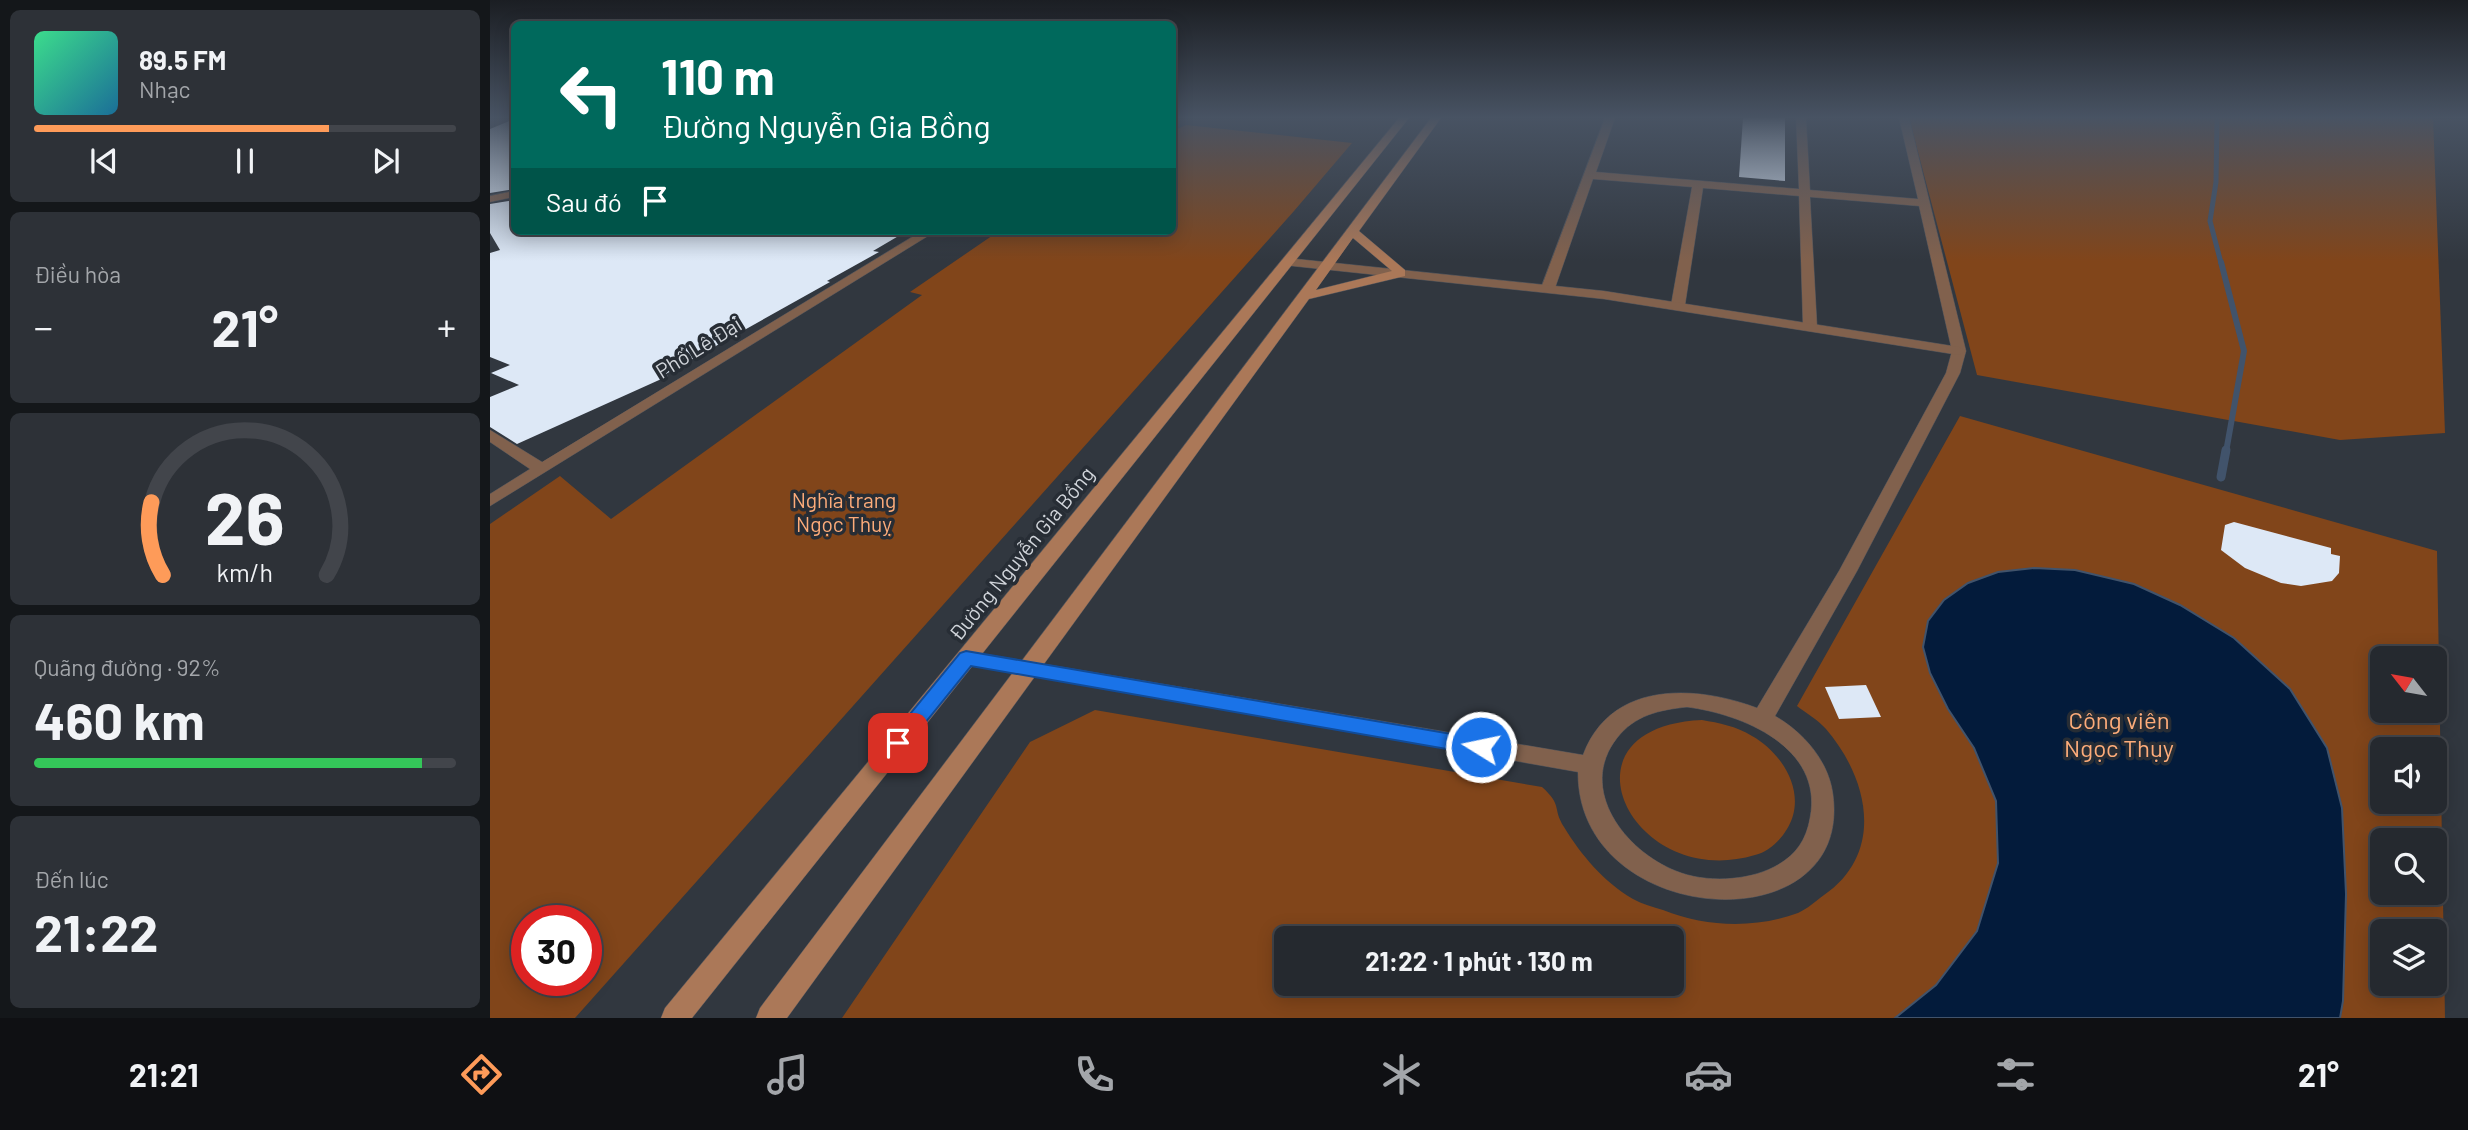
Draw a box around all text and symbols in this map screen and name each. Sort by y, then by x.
text: 89.5 FM [139,44,226,75]
text: 110 m [661,46,775,105]
icon: left [546,49,637,140]
text: Nhạc [139,75,190,103]
text: Đường Nguyễn Gia Bồng [661,106,991,144]
icon: previous [85,142,123,180]
icon: pause [226,142,264,180]
icon: next [367,142,405,180]
icon: arrive [636,182,674,220]
text: Sau đó [546,186,622,217]
text: Điều hòa [34,260,121,288]
text: 21° [212,295,278,357]
text: − [34,303,53,349]
text: + [437,303,456,349]
street label: Phố Lê Đại [651,311,746,383]
street label: Đường Nguyễn Gia Bồng [943,461,1099,645]
text: 26 [205,472,285,560]
park label: Nghĩa trang Ngọc Thuỵ [792,487,896,536]
text: km/h [217,557,273,587]
north arrow [2370,646,2446,723]
map controls [2370,646,2447,996]
text: Quãng đường · 92% [34,653,220,681]
text: 460 km [34,688,205,750]
park label: Công viên Ngọc Thụy [2064,705,2174,762]
position arrow [1444,710,1518,784]
pin [868,713,928,773]
icon: arrive [879,724,917,762]
button: sound [2370,737,2447,814]
button: search [2370,828,2447,905]
text: Đến lúc [34,865,109,893]
text: 21:22 [34,900,158,962]
speed limit sign: 30 [511,905,602,996]
button: layers [2370,919,2447,996]
text: 21:22 · 1 phút · 130 m [1365,945,1593,976]
icon: directions [457,1050,506,1099]
icon: music [763,1050,812,1099]
icon: phone [1070,1050,1119,1099]
icon: climate [1377,1050,1426,1099]
icon: car [1684,1050,1733,1099]
icon: filters [1991,1050,2040,1099]
text: 21:21 [129,1055,199,1093]
text: 21° [2298,1055,2339,1093]

